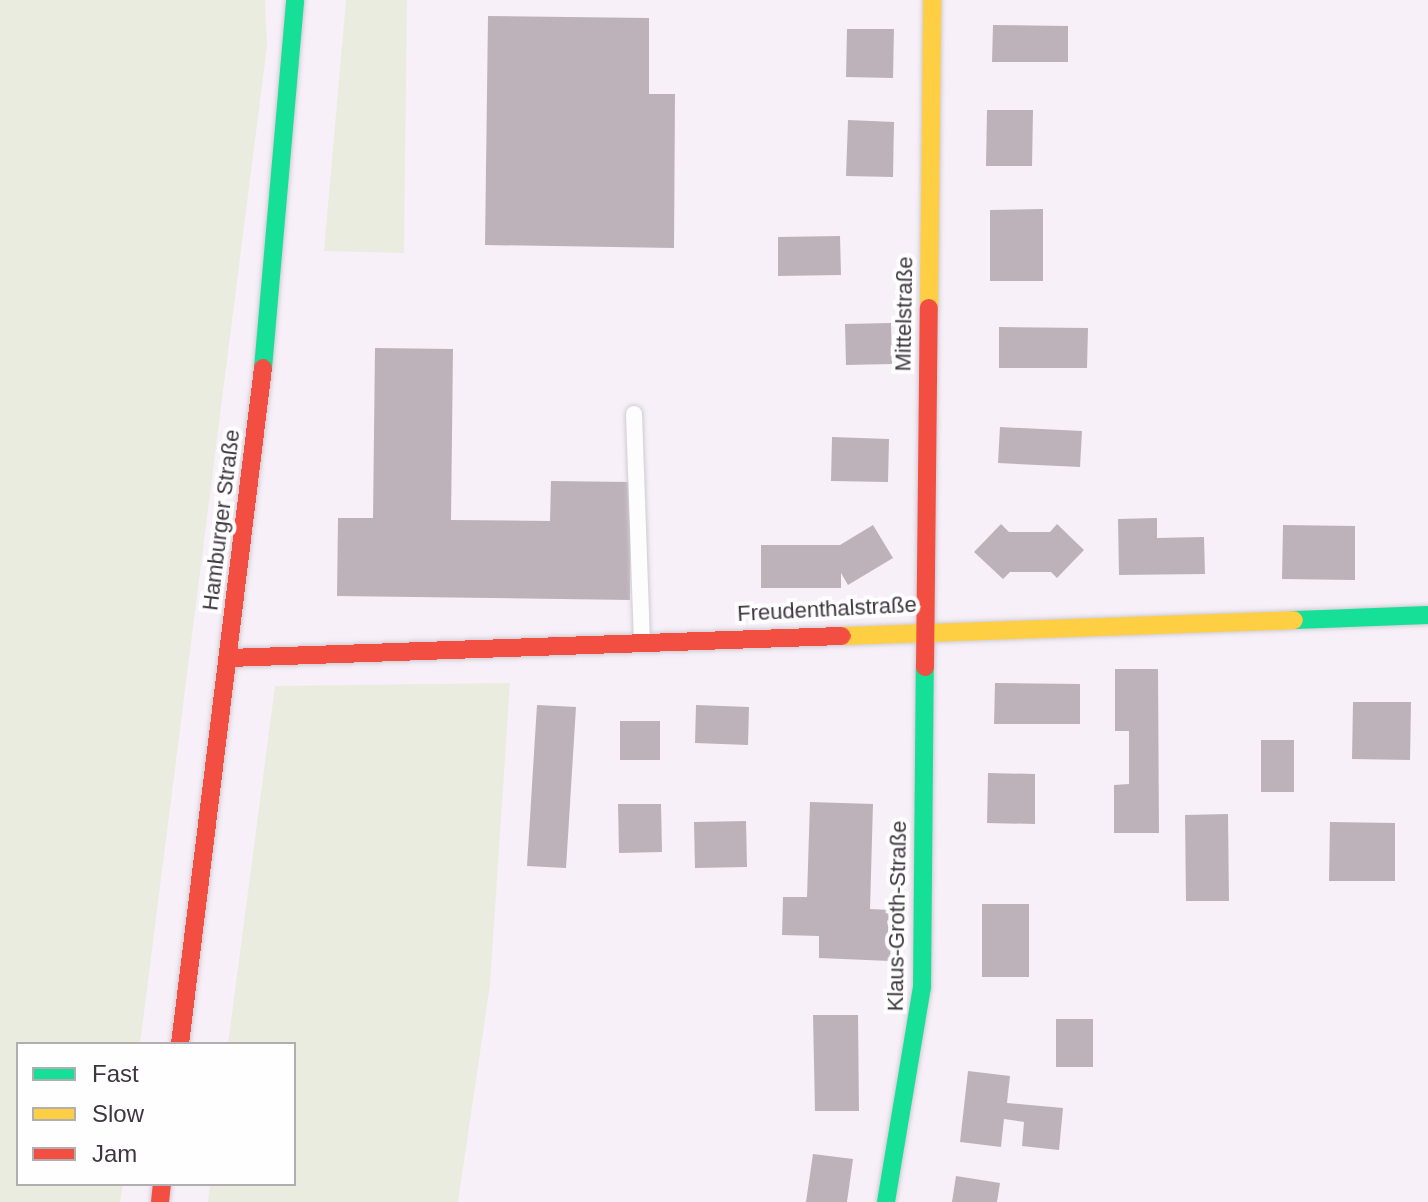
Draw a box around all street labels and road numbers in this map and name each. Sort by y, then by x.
street label: Mittelstraße [890,256,918,372]
street label: Hamburger Straße [197,428,245,612]
street label: Freudenthalstraße [737,591,917,627]
street label: Klaus-Groth-Straße [882,820,912,1012]

